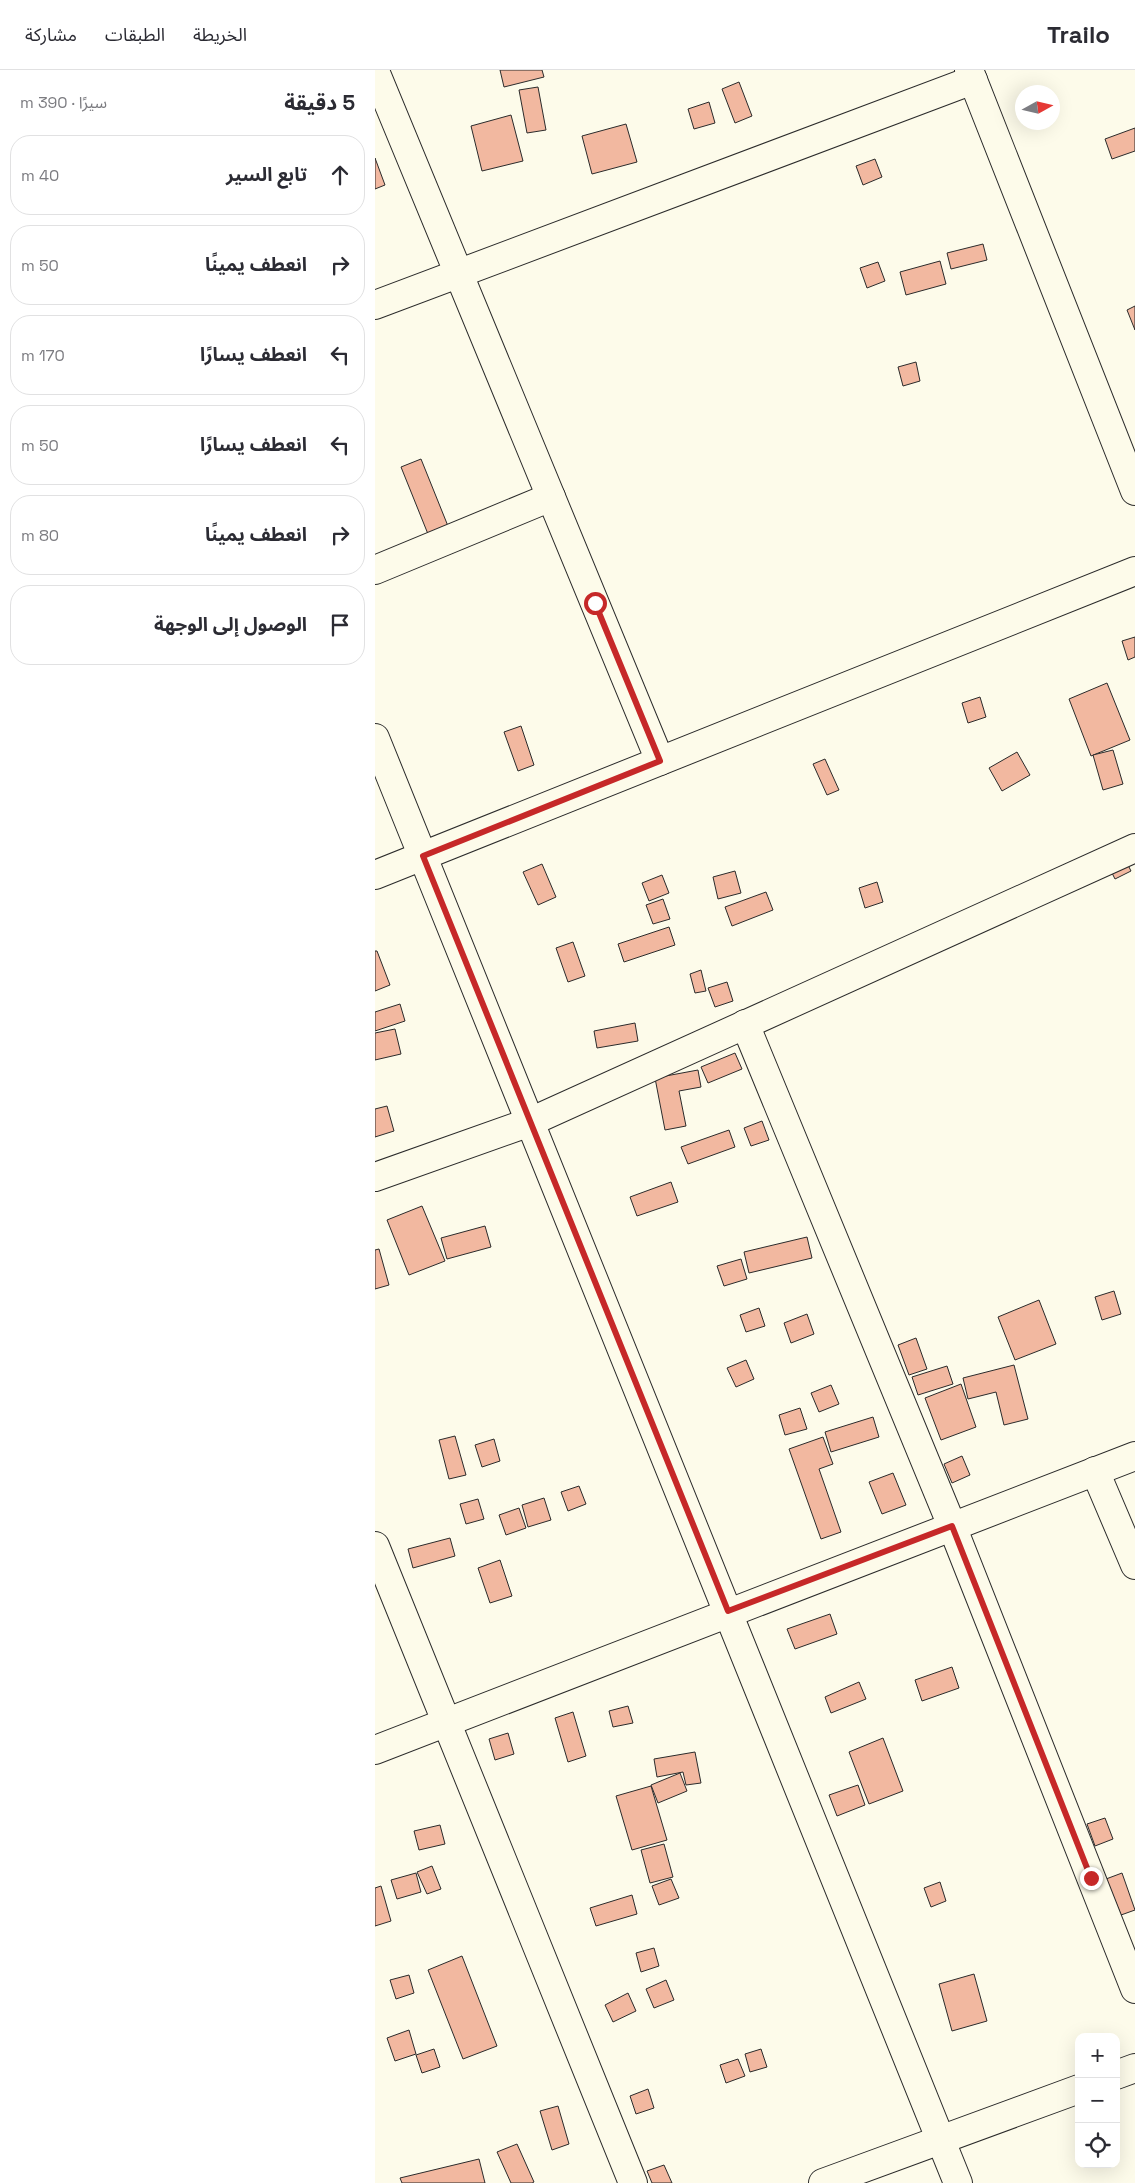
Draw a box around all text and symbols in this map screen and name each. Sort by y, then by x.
text: Trailo [1047,19,1110,50]
text: مشاركة [25,23,77,46]
text: الطبقات [105,23,165,46]
text: الخريطة [193,23,247,46]
north arrow [1015,85,1060,130]
text: 5 دقيقة [284,89,355,116]
text: سيرًا · 390 m [20,92,107,113]
icon: ahead [326,161,354,189]
text: تابع السير [226,162,307,187]
text: 40 m [21,165,59,186]
icon: right [326,251,354,279]
text: انعطف يمينًا [205,252,307,277]
text: 50 m [21,255,59,276]
icon: left [326,341,354,369]
text: انعطف يسارًا [200,342,307,367]
text: 170 m [21,345,65,366]
icon: left [326,431,354,459]
text: انعطف يسارًا [200,432,307,457]
text: 50 m [21,435,59,456]
icon: right [326,521,354,549]
text: انعطف يمينًا [205,522,307,547]
text: 80 m [21,525,59,546]
route start [584,592,607,615]
icon: arrive [326,611,354,639]
text: الوصول إلى الوجهة [154,612,307,637]
route end [1080,1867,1103,1890]
map controls [1075,2033,1120,2168]
button: + [1075,2033,1120,2078]
button: − [1075,2078,1120,2123]
button: locate [1075,2123,1120,2168]

